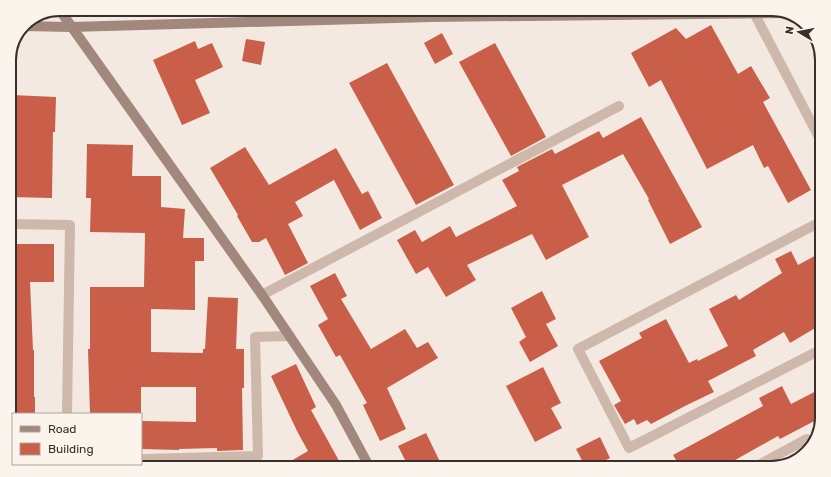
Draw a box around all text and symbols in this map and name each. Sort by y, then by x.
north arrow [779,12,819,52]
text: N [783,25,797,35]
legend [12,413,142,465]
text: Road [48,422,76,436]
text: Building [48,442,94,456]

